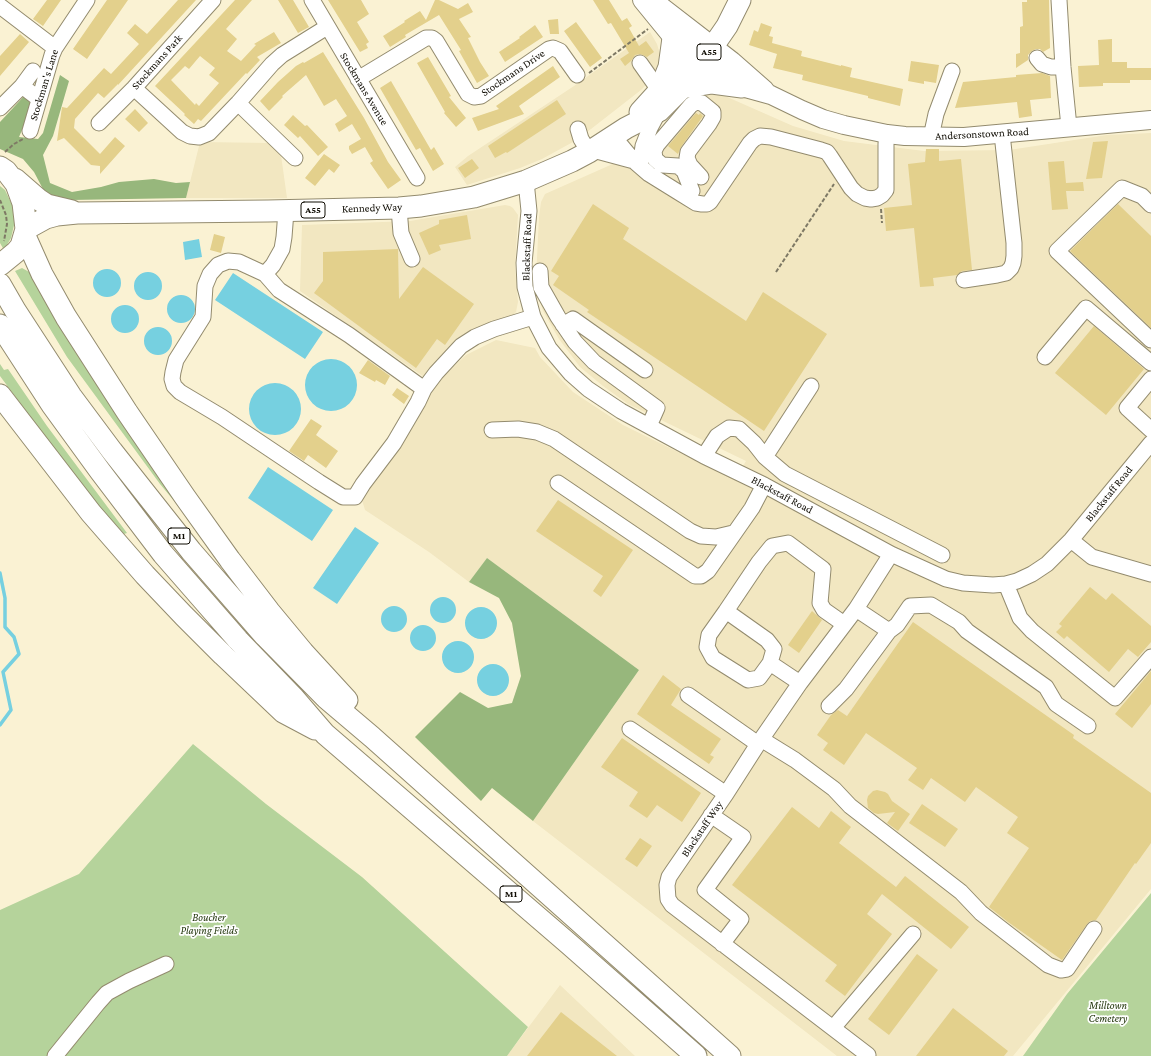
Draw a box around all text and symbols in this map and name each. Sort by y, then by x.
street label: Stockmans Park [129,32,185,92]
road number: A55 [697,44,721,60]
street label: Stockmans Drive [479,47,547,99]
street label: Stockman's Lane [27,48,61,122]
street label: Stockmans Avenue [337,50,391,128]
street label: Andersonstown Road [935,125,1029,143]
street label: Kennedy Way [342,200,402,216]
road number: A55 [301,202,325,218]
street label: Blackstaff Road [519,213,535,281]
street label: Blackstaff Road [1083,464,1135,524]
street label: Blackstaff Road [749,473,815,517]
road number: M1 [168,528,190,544]
street label: Blackstaff Way [678,798,726,860]
road number: M1 [500,886,522,902]
park label: Boucher Playing Fields [180,911,238,937]
park label: Milltown Cemetery [1089,999,1127,1025]

